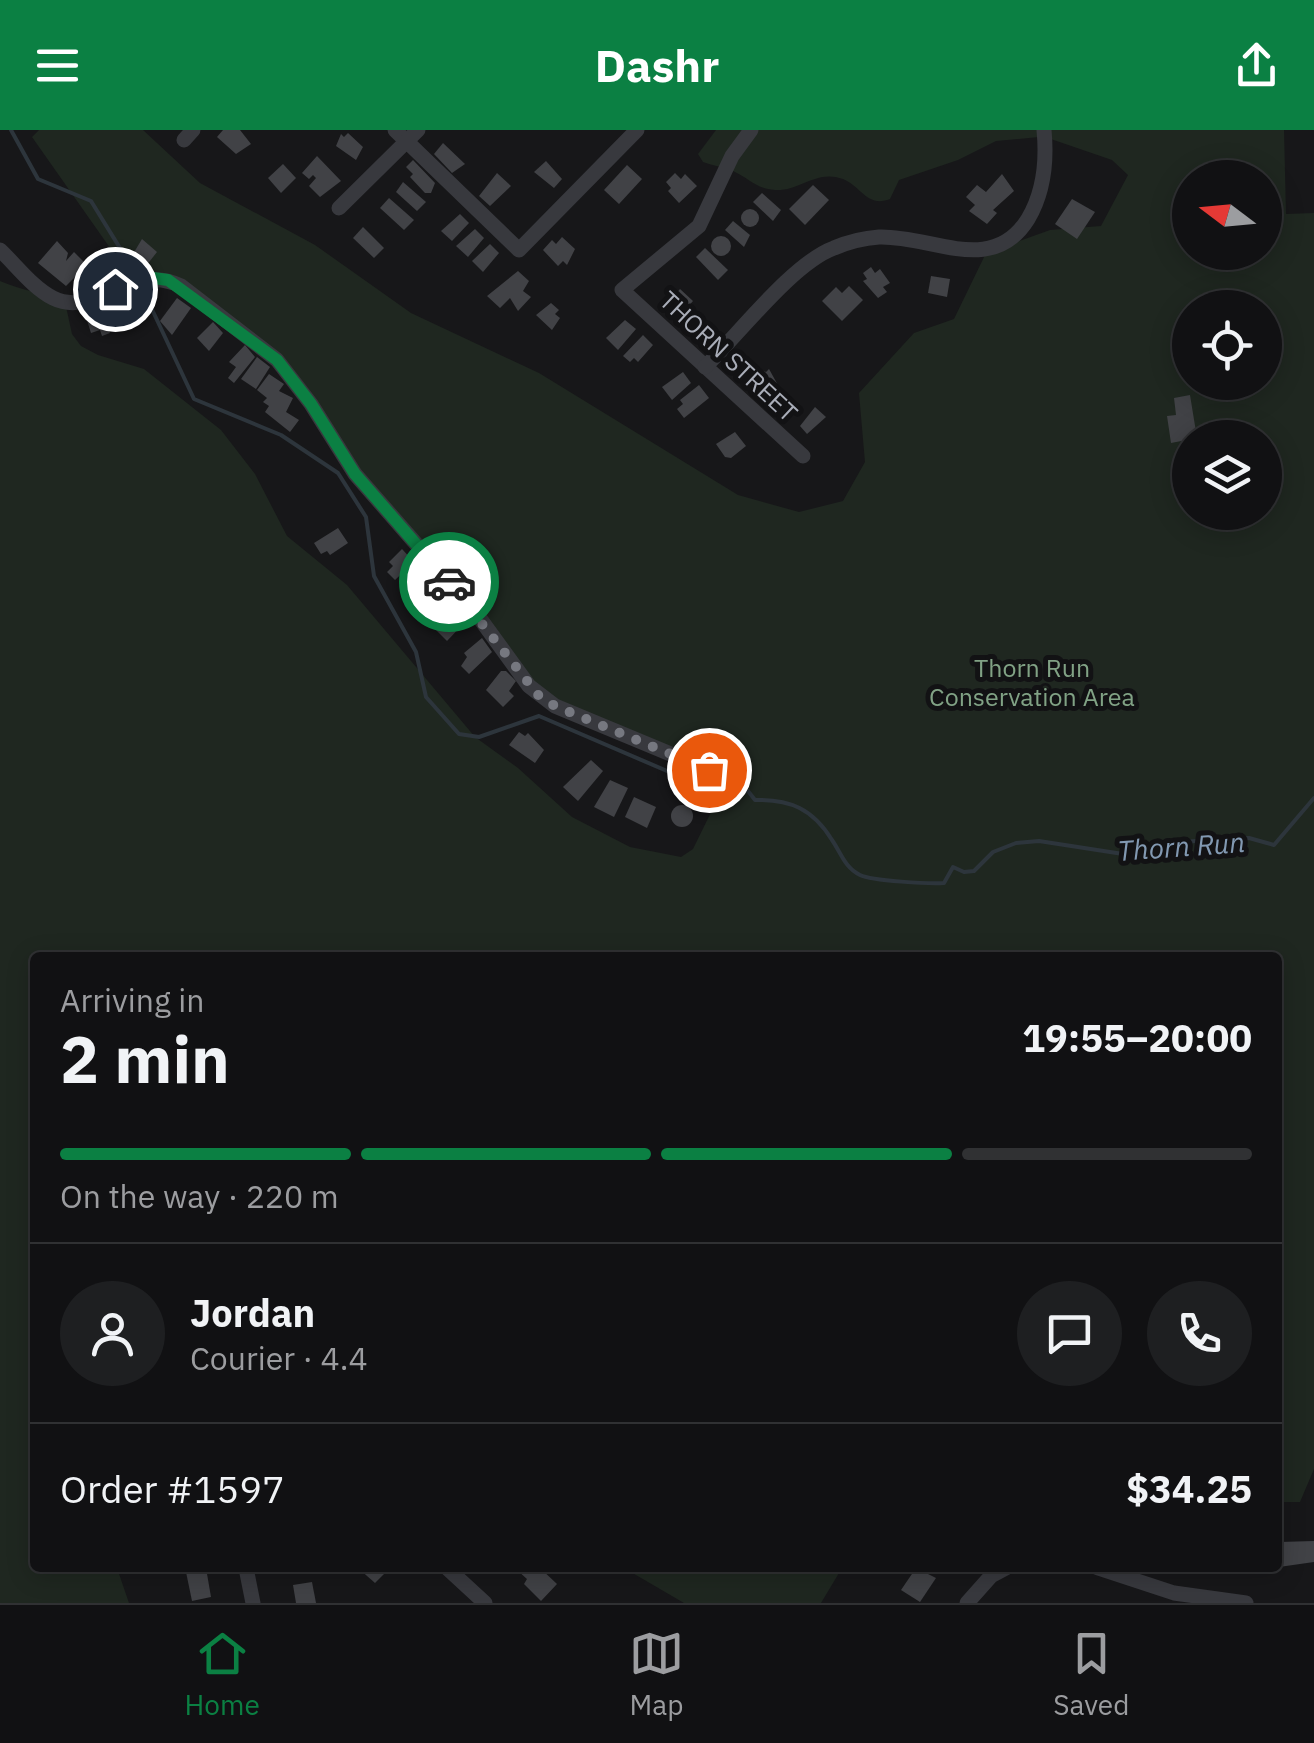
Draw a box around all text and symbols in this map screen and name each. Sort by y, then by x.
text: Dashr [595,36,719,94]
icon: menu [30,38,85,93]
icon: share [1229,38,1284,93]
north arrow [1172,160,1282,270]
map controls [1172,160,1282,530]
pin [73,247,158,332]
icon: home [88,262,143,317]
street label: THORN STREET [653,284,805,428]
button: locate [1172,290,1282,400]
button: layers [1172,420,1282,530]
courier [399,532,499,632]
icon: car [422,555,477,610]
park label: Thorn Run Conservation Area [929,651,1135,713]
pin [667,728,752,813]
icon: bag [682,743,737,798]
water label: Thorn Run [1116,823,1246,869]
text: Arriving in [60,979,205,1021]
text: 19:55–20:00 [1022,1013,1252,1062]
text: 2 min [60,1016,230,1101]
text: On the way · 220 m [60,1175,339,1217]
button: person [60,1281,165,1386]
button: chat [1017,1281,1122,1386]
button: phone [1147,1281,1252,1386]
text: Jordan [190,1288,315,1337]
text: Courier · 4.4 [190,1337,368,1379]
text: Order #1597 [60,1464,285,1513]
text: $34.25 [1126,1464,1252,1513]
tab: Home [185,1626,260,1723]
tab: Map [629,1626,684,1723]
tab: Saved [1053,1626,1129,1723]

